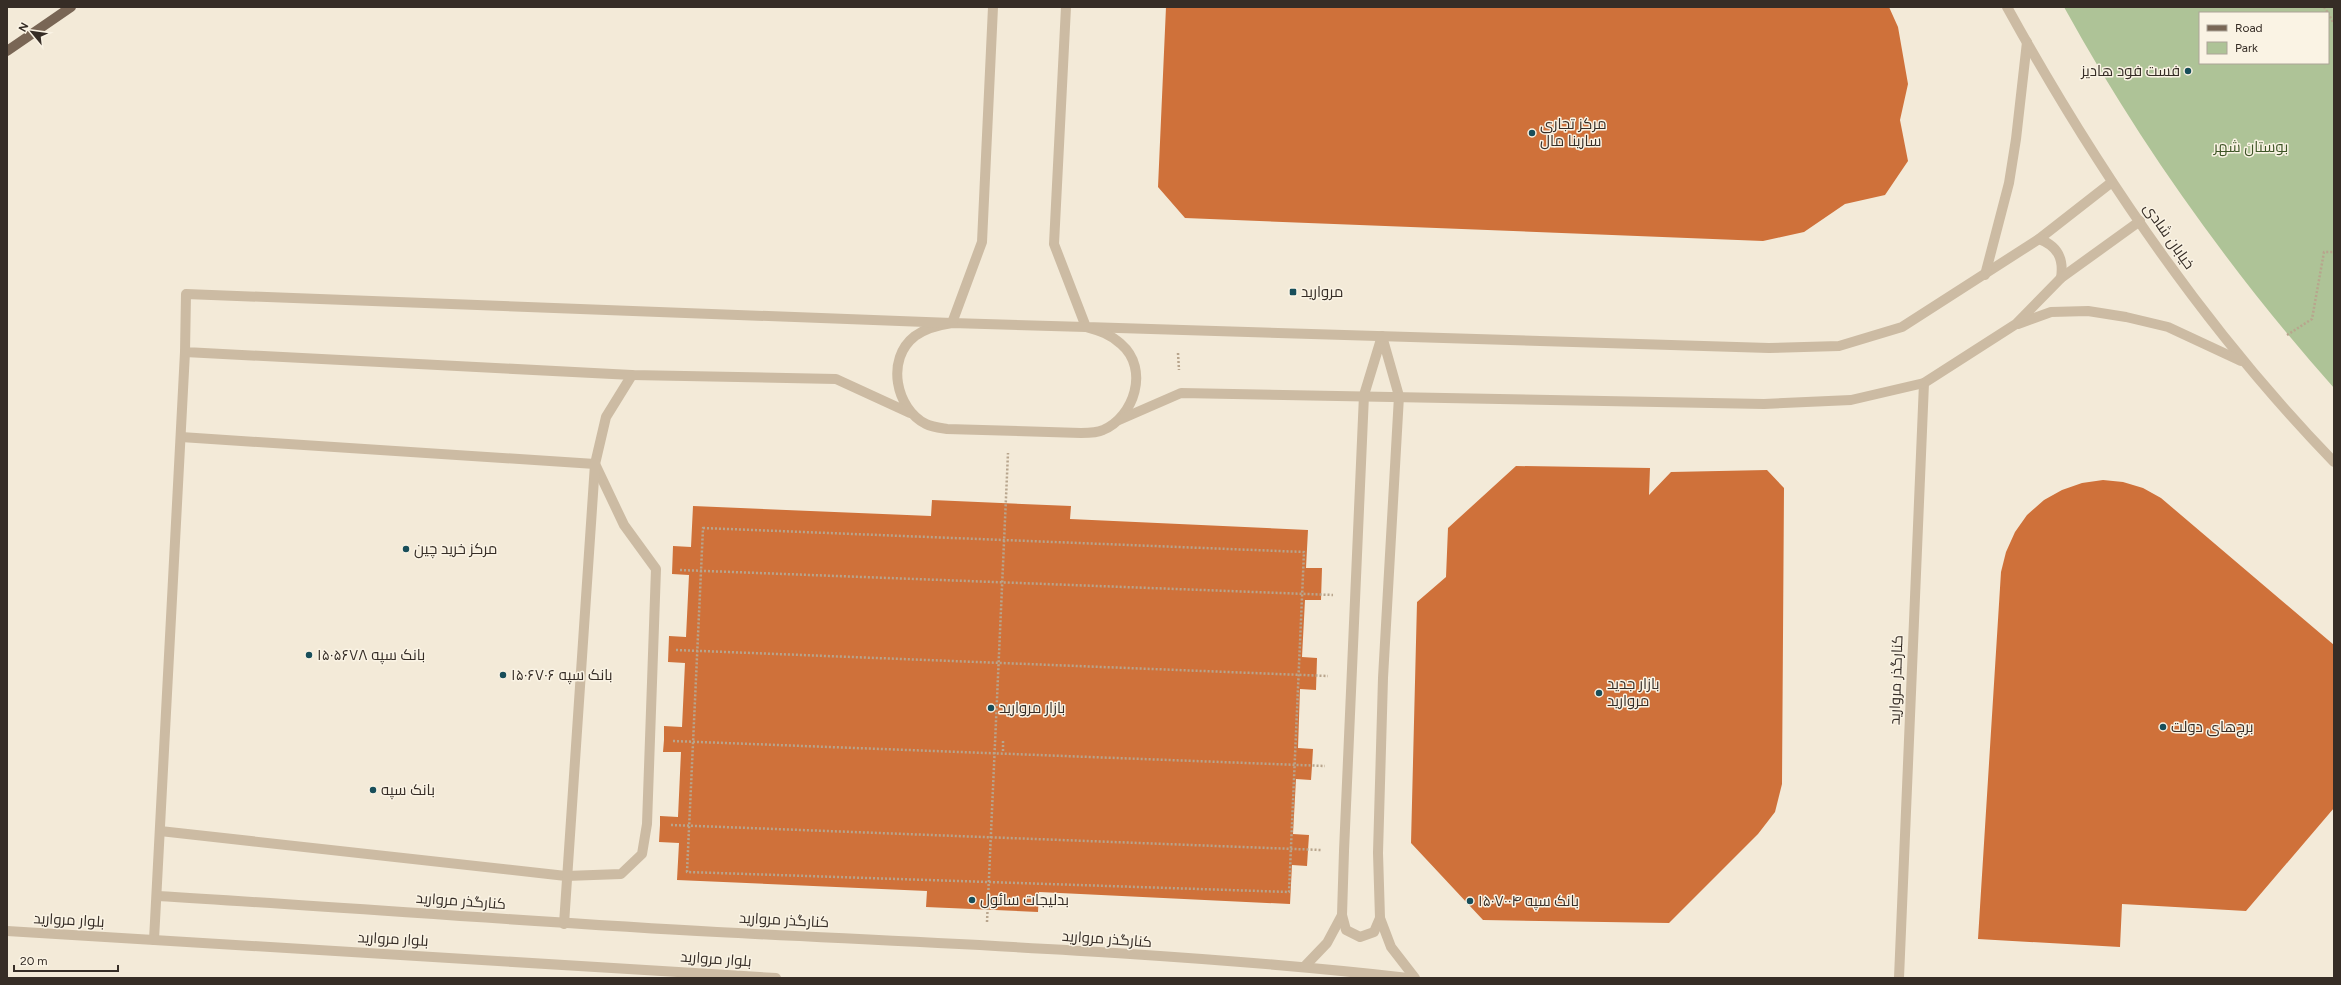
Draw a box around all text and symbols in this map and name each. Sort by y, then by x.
north arrow [12,12,52,52]
legend [2199,12,2329,64]
text: N [16,21,31,34]
text: Road [2235,21,2263,35]
text: Park [2235,41,2258,55]
place label: فست فود هادیز [2080,62,2180,80]
marker: فست فود هادیز [2183,66,2193,76]
place label: مرکز تجاری سارینا مال [1540,115,1607,150]
marker: مرکز تجاری سارینا مال [1527,128,1537,138]
park label: بوستان شهر [2213,138,2288,157]
street label: خیابان شادی [2139,199,2198,273]
place label: مروارید [1301,283,1343,301]
marker: مروارید [1288,287,1298,297]
place label: مرکز خرید چین [414,540,498,559]
marker: مرکز خرید چین [401,544,411,554]
street label: کنارگذر مروارید [1885,635,1907,725]
place label: بانک سپه ۱۵۰۵۶۷۸ [317,646,425,665]
marker: بانک سپه ۱۵۰۵۶۷۸ [304,650,314,660]
place label: بانک سپه ۱۵۰۶۷۰۶ [511,666,613,685]
marker: بانک سپه ۱۵۰۶۷۰۶ [498,670,508,680]
place label: بازار جدید مروارید [1607,675,1659,710]
marker: بازار جدید مروارید [1594,688,1604,698]
place label: بازار مروارید [999,699,1065,717]
marker: بازار مروارید [986,703,996,713]
place label: برج‌های دولت [2171,718,2254,738]
marker: برج‌های دولت [2158,722,2168,732]
place label: بانک سپه [381,781,435,800]
marker: بانک سپه [368,785,378,795]
street label: کنارگذر مروارید [415,889,507,913]
place label: بدلیجات سائول [980,891,1069,909]
place label: بانک سپه ۱۵۰۷۰۰۴ [1478,892,1579,911]
marker: بدلیجات سائول [967,895,977,905]
marker: بانک سپه ۱۵۰۷۰۰۴ [1465,896,1475,906]
street label: بلوار مروارید [33,909,105,931]
street label: کنارگذر مروارید [738,909,830,931]
street label: کنارگذر مروارید [1061,927,1153,951]
street label: بلوار مروارید [357,928,429,950]
scale bar [14,947,118,973]
street label: بلوار مروارید [680,948,752,970]
text: 20 m [20,954,48,968]

